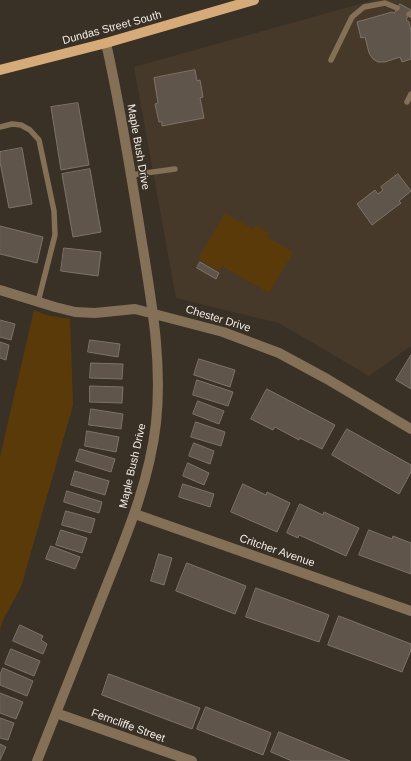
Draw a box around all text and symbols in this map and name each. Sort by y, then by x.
street label: Dundas Street South [61,8,163,48]
street label: Maple Bush Drive [124,103,152,191]
street label: Chester Drive [184,303,252,335]
street label: Maple Bush Drive [117,422,149,510]
street label: Critcher Avenue [238,532,316,570]
street label: Ferncliffe Street [89,707,167,745]

